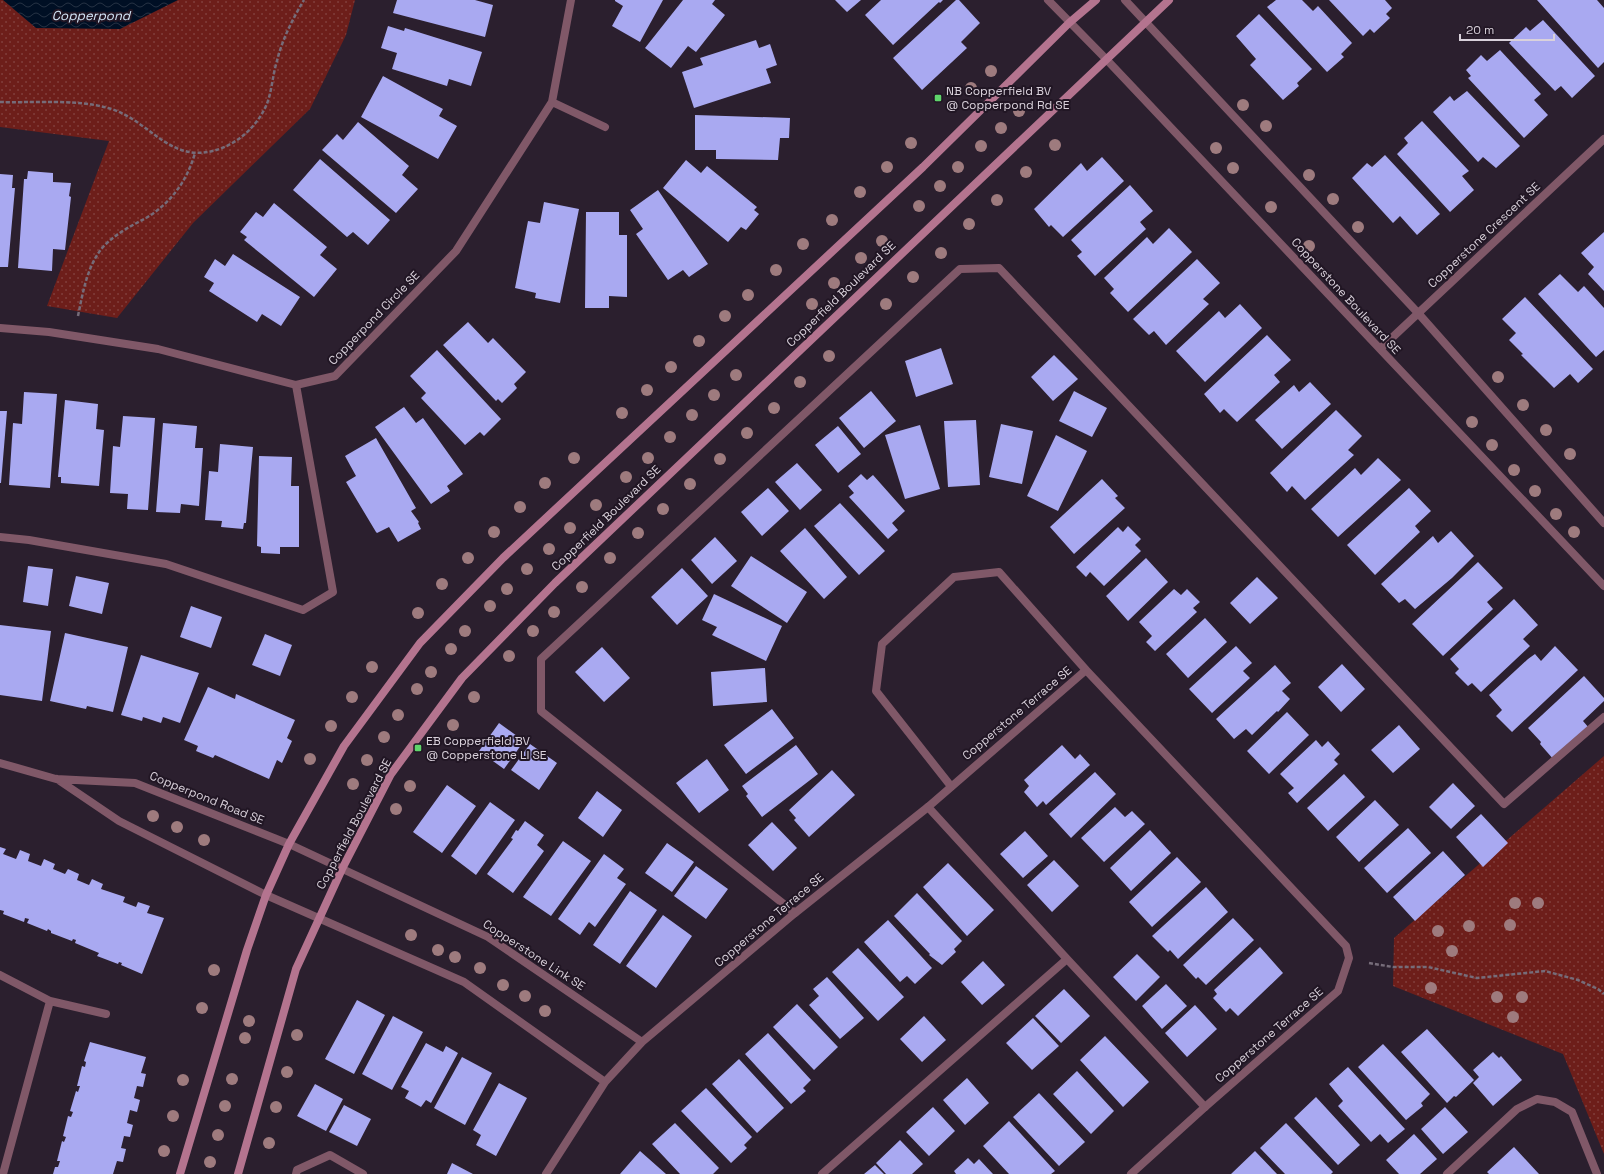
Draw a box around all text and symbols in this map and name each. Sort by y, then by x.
water label: Copperpond [52,7,132,24]
scale bar [1460,16,1554,42]
text: 20 m [1466,22,1494,38]
place label: NB Copperfield BV @ Copperpond Rd SE [946,83,1070,113]
marker: NB Copperfield BV @ Copperpond Rd SE [933,93,943,103]
street label: Copperstone Crescent SE [1424,178,1544,291]
street label: Copperstone Boulevard SE [1288,234,1404,358]
street label: Copperfield Boulevard SE [783,237,899,350]
street label: Copperpond Circle SE [325,267,423,368]
street label: Copperfield Boulevard SE [548,461,664,574]
street label: Copperstone Terrace SE [959,662,1075,764]
place label: EB Copperfield BV @ Copperstone LI SE [426,733,547,763]
marker: EB Copperfield BV @ Copperstone LI SE [413,743,423,753]
street label: Copperfield Boulevard SE [313,756,395,892]
street label: Copperpond Road SE [147,768,267,828]
street label: Copperstone Terrace SE [711,869,827,971]
street label: Copperstone Link SE [480,916,588,994]
street label: Copperstone Terrace SE [1212,983,1327,1086]

